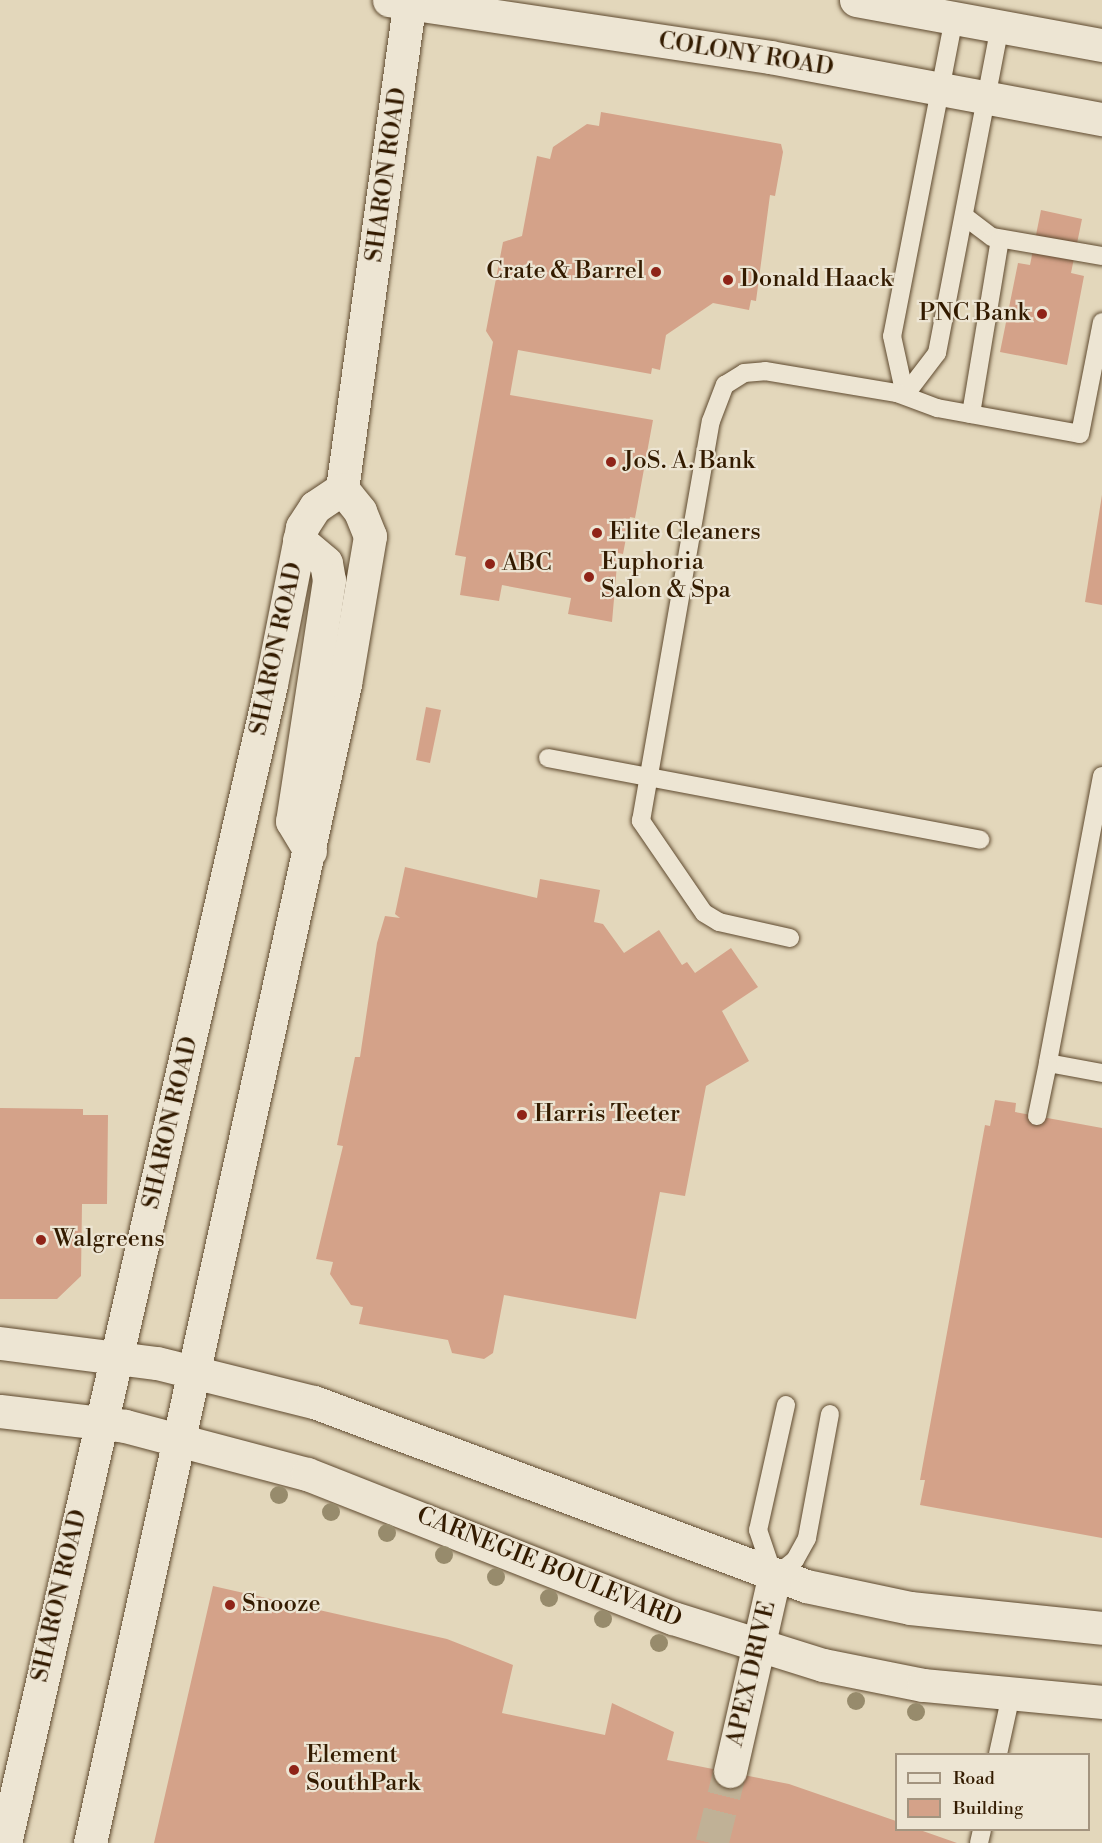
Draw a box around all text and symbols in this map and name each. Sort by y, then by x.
street label: COLONY ROAD [656,27,836,83]
street label: SHARON ROAD [360,86,414,264]
place label: Crate & Barrel [486,258,644,286]
marker: Crate & Barrel [649,265,663,279]
place label: Donald Haack [740,266,892,294]
marker: Donald Haack [721,273,735,287]
place label: PNC Bank [919,300,1030,328]
marker: PNC Bank [1035,307,1049,321]
place label: JoS. A. Bank [623,448,755,476]
marker: JoS. A. Bank [604,455,618,469]
place label: Elite Cleaners [609,519,761,547]
marker: Elite Cleaners [590,526,604,540]
place label: Euphoria Salon & Spa [601,549,731,605]
place label: ABC [502,550,552,578]
marker: ABC [483,557,497,571]
street label: SHARON ROAD [245,560,309,738]
marker: Euphoria Salon & Spa [582,570,596,584]
street label: SHARON ROAD [137,1034,205,1212]
place label: Harris Teeter [534,1101,680,1129]
marker: Harris Teeter [515,1108,529,1122]
place label: Walgreens [53,1226,165,1254]
marker: Walgreens [34,1233,48,1247]
street label: CARNEGIE BOULEVARD [412,1502,686,1634]
street label: SHARON ROAD [26,1507,94,1685]
place label: Snooze [242,1591,321,1619]
marker: Snooze [223,1598,237,1612]
street label: APEX DRIVE [721,1598,783,1750]
place label: Element SouthPark [306,1742,420,1798]
legend [895,1753,1090,1831]
marker: Element SouthPark [287,1763,301,1777]
text: Road [953,1767,995,1790]
text: Building [953,1797,1023,1820]

